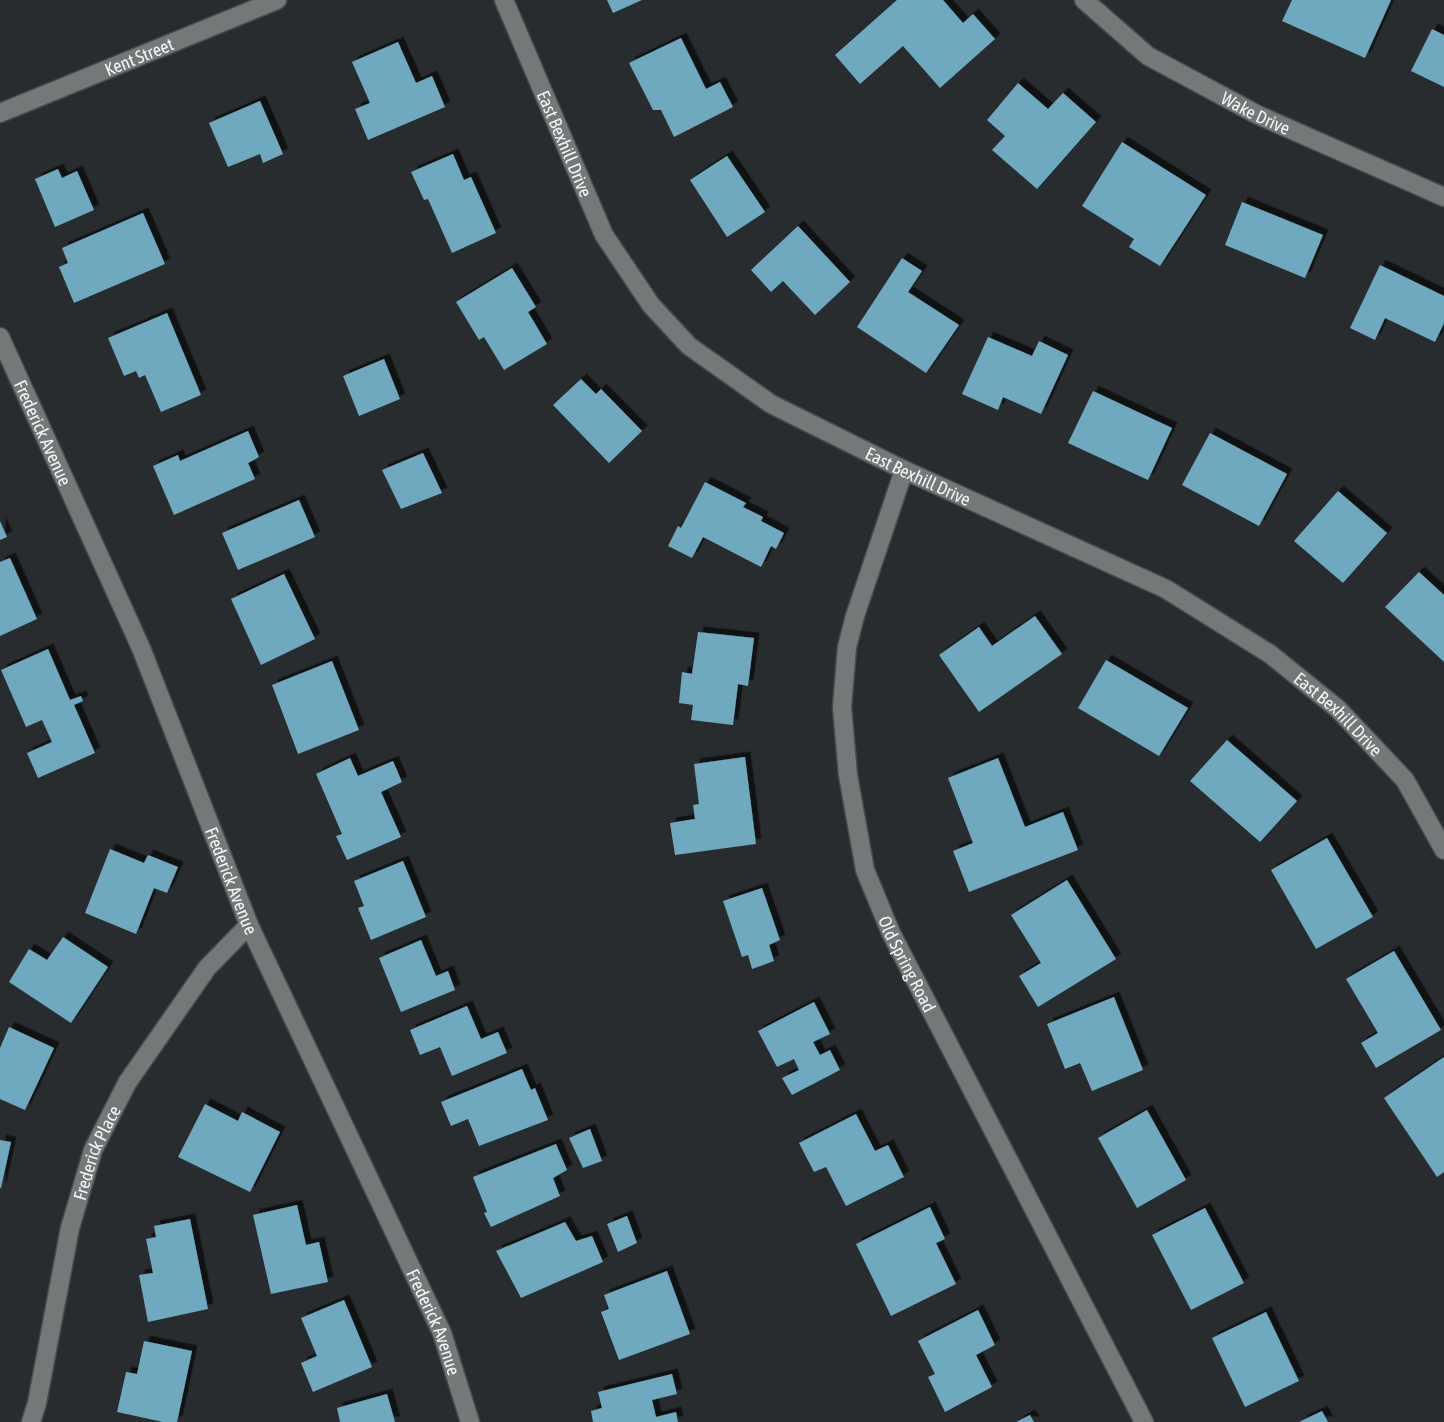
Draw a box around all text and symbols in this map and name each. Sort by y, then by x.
street label: Kent Street [101,33,176,80]
street label: East Bexhill Drive [533,87,597,200]
street label: Wake Drive [1218,87,1294,138]
street label: Frederick Avenue [10,377,76,489]
street label: East Bexhill Drive [862,442,974,509]
street label: East Bexhill Drive [1290,667,1387,760]
street label: Frederick Avenue [201,824,262,938]
street label: Old Spring Road [875,913,940,1015]
street label: Frederick Place [68,1102,124,1202]
street label: Frederick Avenue [403,1265,465,1378]

